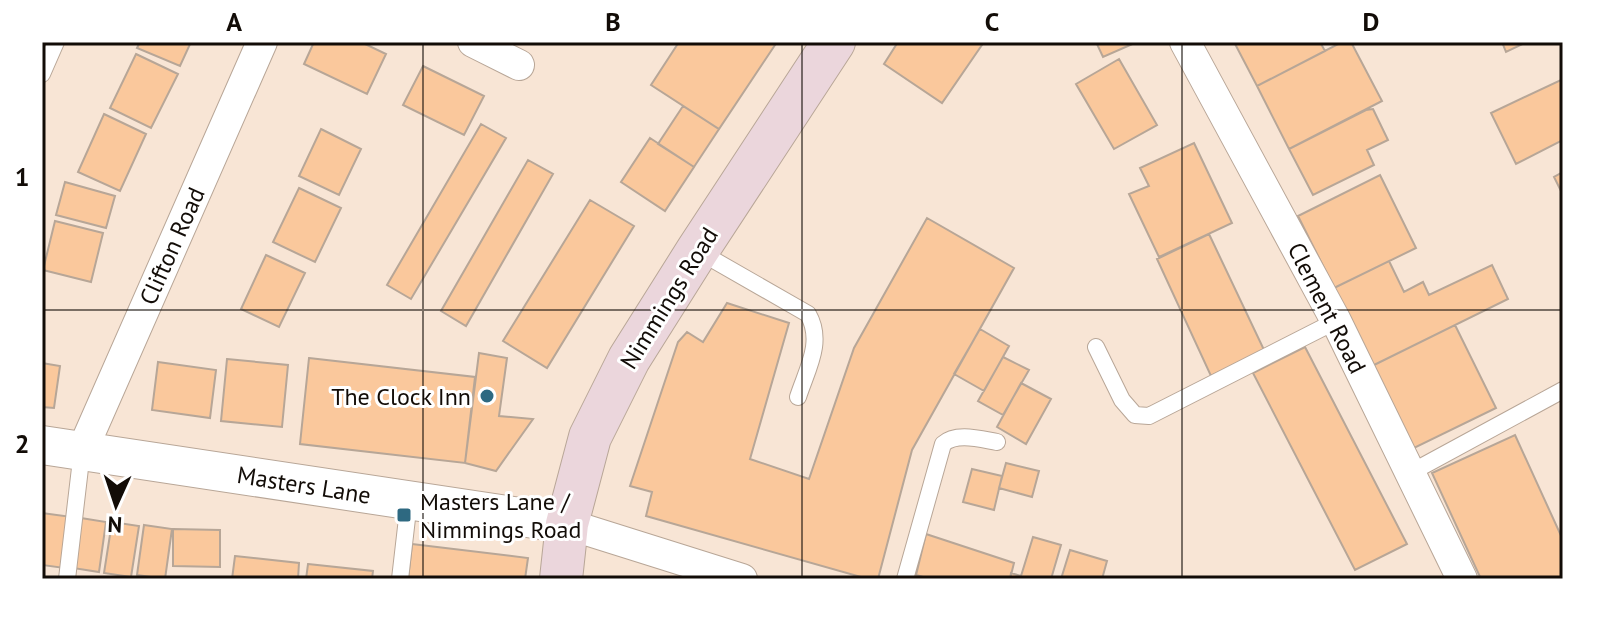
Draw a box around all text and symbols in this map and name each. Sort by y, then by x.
text: A [226,5,242,38]
text: B [605,5,621,38]
text: C [985,5,999,38]
text: D [1363,5,1379,38]
text: 1 [15,160,29,193]
street label: Clifton Road [132,182,212,310]
street label: Nimmings Road [613,221,725,375]
street label: Clement Road [1281,237,1373,379]
place label: The Clock Inn [331,381,471,412]
marker: The Clock Inn [478,387,496,405]
text: 2 [15,427,29,460]
street label: Masters Lane [235,459,373,511]
north arrow [76,465,156,545]
place label: Masters Lane / Nimmings Road [420,486,581,545]
marker: Masters Lane / Nimmings Road [395,506,413,524]
text: N [107,511,123,539]

